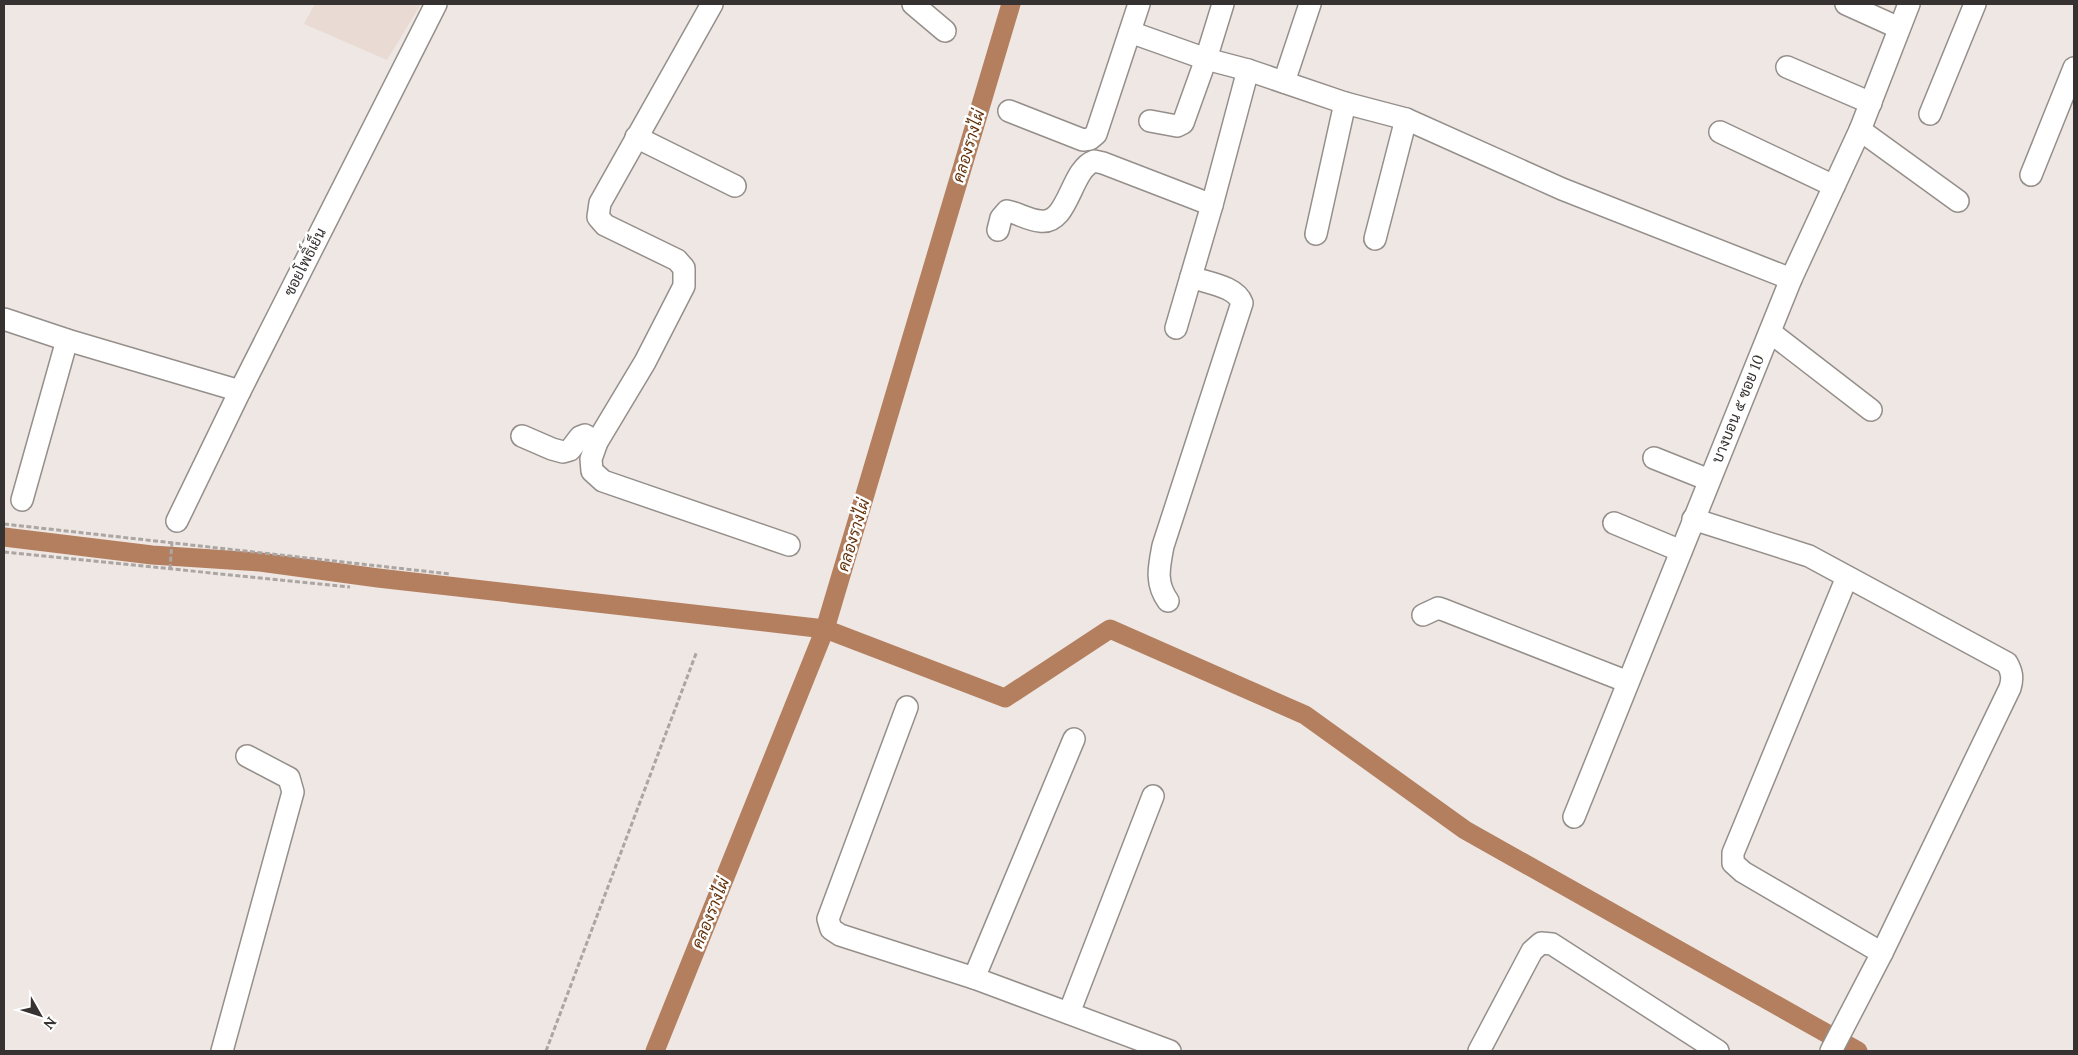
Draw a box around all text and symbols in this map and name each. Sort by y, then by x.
water label: คลองรางไผ่ [947,106,989,185]
street label: ซอยโพธิ์เย็น [275,222,330,299]
street label: บางบอน ๕ ซอย 10 [1707,352,1768,466]
water label: คลองรางไผ่ [832,495,874,574]
water label: คลองรางไผ่ [686,873,734,951]
north arrow [15,990,65,1040]
text: N [40,1013,61,1033]

